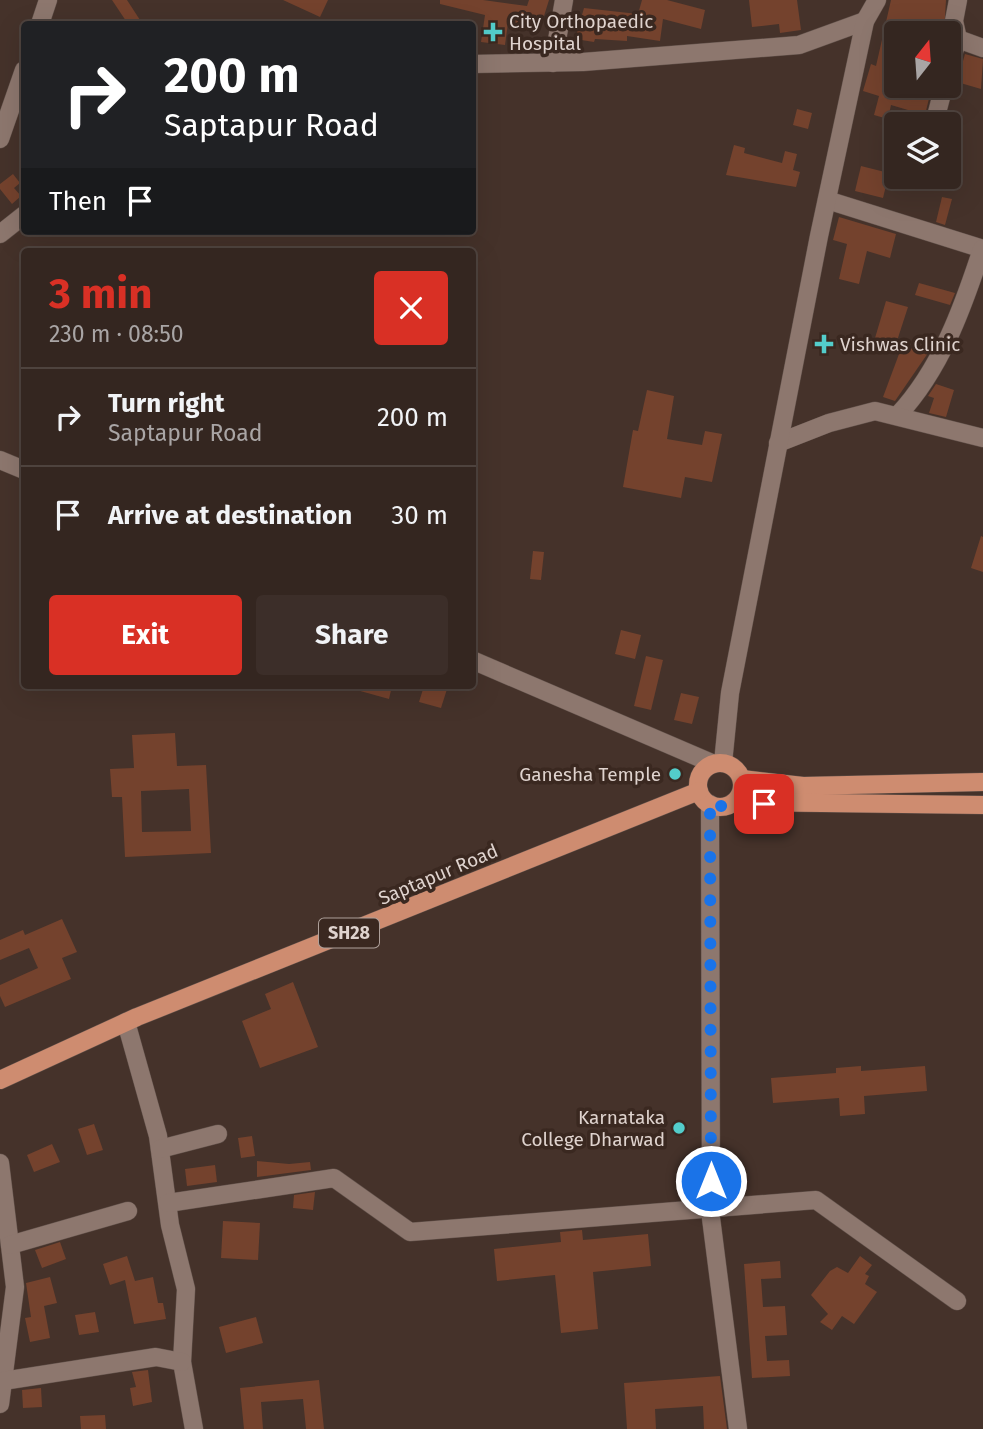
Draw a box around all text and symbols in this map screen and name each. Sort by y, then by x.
place label: City Orthopaedic Hospital [509,10,653,55]
north arrow [884,21,961,98]
map controls [884,21,961,189]
marker: City Orthopaedic Hospital [483,22,503,42]
text: 200 m [164,46,300,105]
icon: right [49,49,140,140]
text: Saptapur Road [164,106,379,144]
button: layers [884,112,961,189]
icon: arrive [121,182,159,220]
text: Then [49,186,107,217]
text: 3 min [49,269,152,319]
button: close [374,271,448,345]
text: 230 m · 08:50 [49,320,184,348]
place label: Vishwas Clinic [840,333,960,356]
marker: Vishwas Clinic [814,334,834,354]
text: Turn right [108,388,225,419]
icon: right [49,398,87,436]
text: 200 m [377,402,448,433]
text: Saptapur Road [108,419,262,447]
icon: arrive [49,496,87,534]
text: Arrive at destination [108,500,352,531]
text: 30 m [391,500,448,531]
button: Exit [49,595,242,675]
button: Share [256,595,448,675]
place label: Ganesha Temple [519,763,661,786]
marker: Ganesha Temple [667,766,683,782]
pin [734,774,794,834]
icon: arrive [745,785,783,823]
street label: Saptapur Road [375,839,501,910]
road number: SH28 [319,918,379,948]
place label: Karnataka College Dharwad [521,1106,665,1151]
marker: Karnataka College Dharwad [671,1120,687,1136]
position arrow [674,1144,748,1218]

